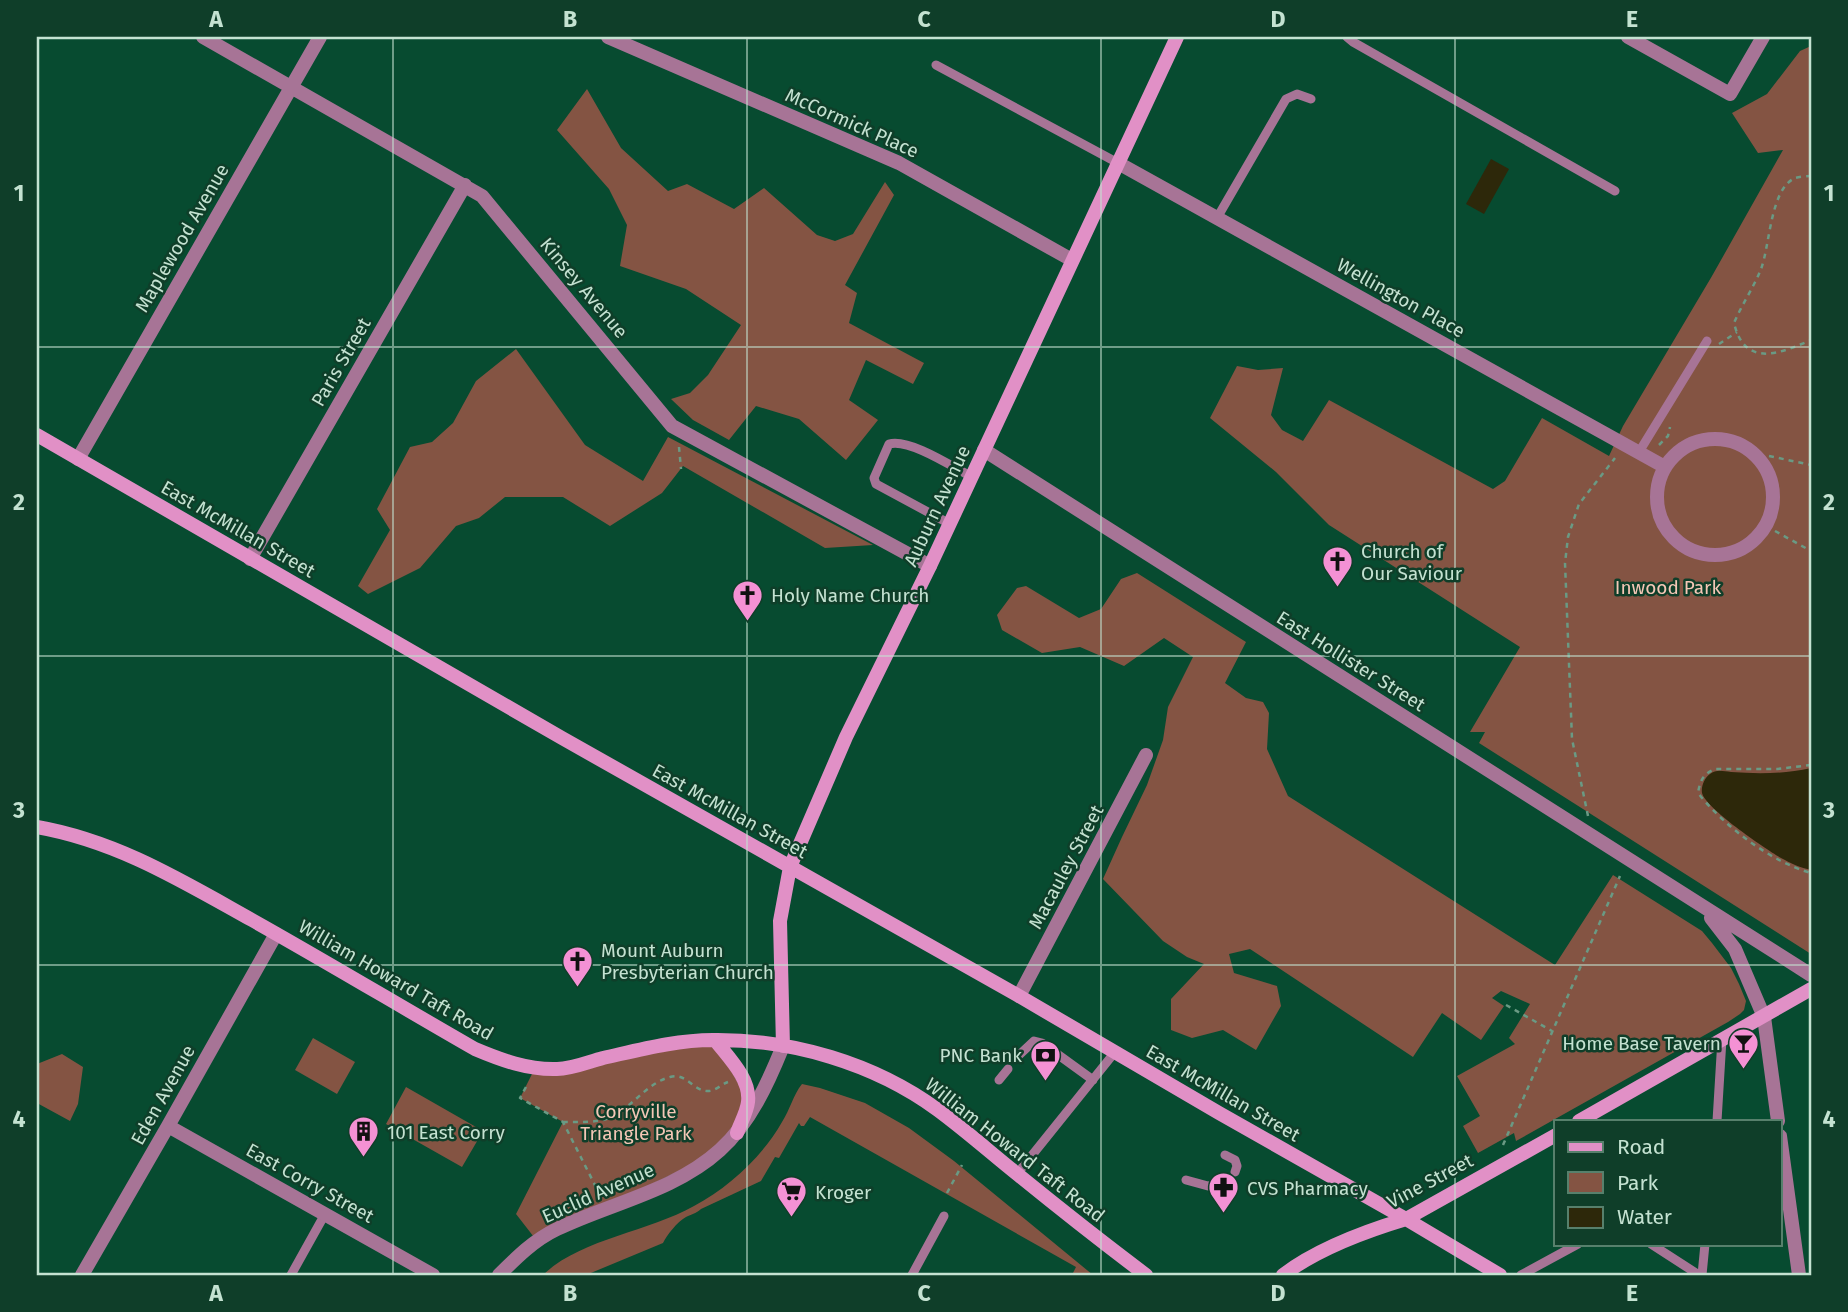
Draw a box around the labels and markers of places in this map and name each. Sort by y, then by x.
place label: Church of Our Saviour [1361,540,1463,585]
church icon: Church of Our Saviour [1321,545,1355,589]
church icon: Holy Name Church [731,578,765,622]
place label: Holy Name Church [771,584,929,607]
place label: Mount Auburn Presbyterian Church [601,939,774,984]
church icon: Mount Auburn Presbyterian Church [561,944,595,988]
bar icon: Home Base Tavern [1727,1026,1761,1070]
place label: Home Base Tavern [1562,1032,1721,1055]
bank icon: PNC Bank [1028,1038,1062,1082]
place label: PNC Bank [940,1044,1022,1067]
building icon: 101 East Corry [347,1115,381,1159]
place label: 101 East Corry [387,1121,505,1144]
pharmacy icon: CVS Pharmacy [1207,1171,1241,1215]
supermarket icon: Kroger [775,1175,809,1219]
place label: CVS Pharmacy [1247,1177,1368,1200]
place label: Kroger [815,1181,872,1204]

